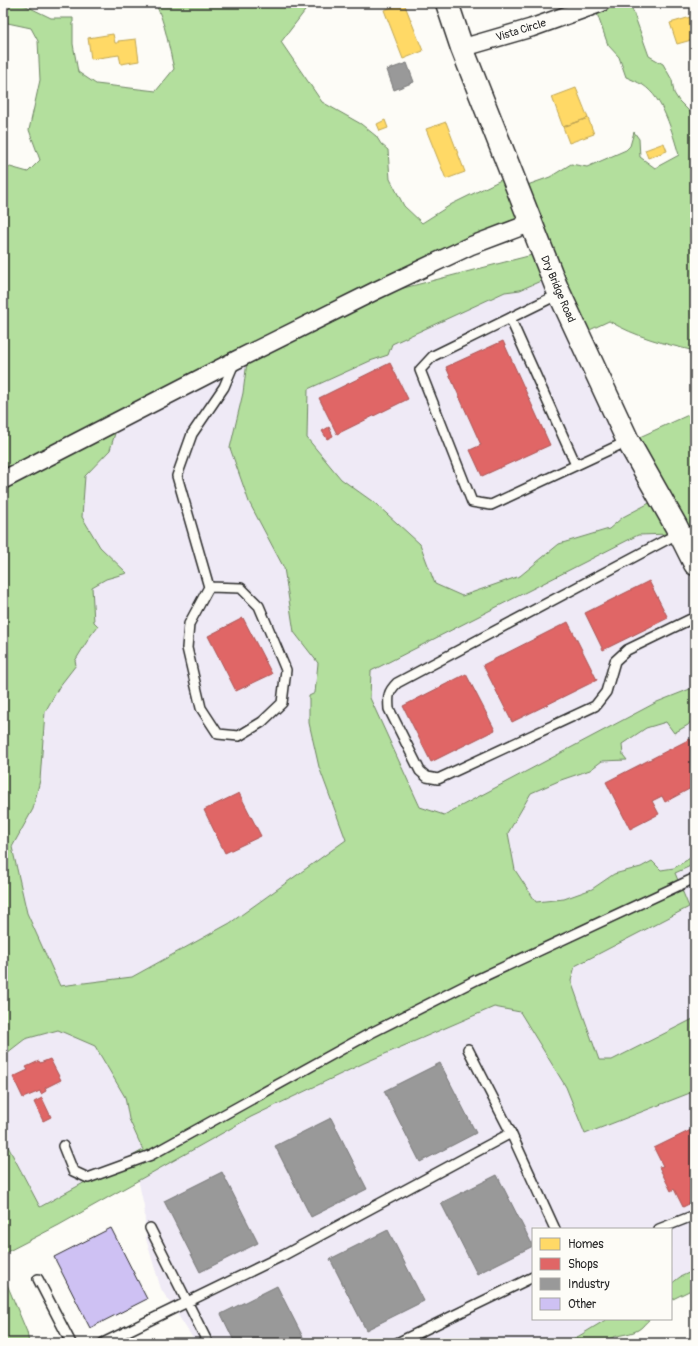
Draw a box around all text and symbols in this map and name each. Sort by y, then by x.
street label: Vista Circle [494,16,548,44]
street label: Dry Bridge Road [538,254,578,324]
legend [532,1228,672,1320]
text: Homes [568,1237,604,1252]
text: Shops [568,1257,599,1272]
text: Industry [568,1277,610,1292]
text: Other [568,1297,597,1312]

